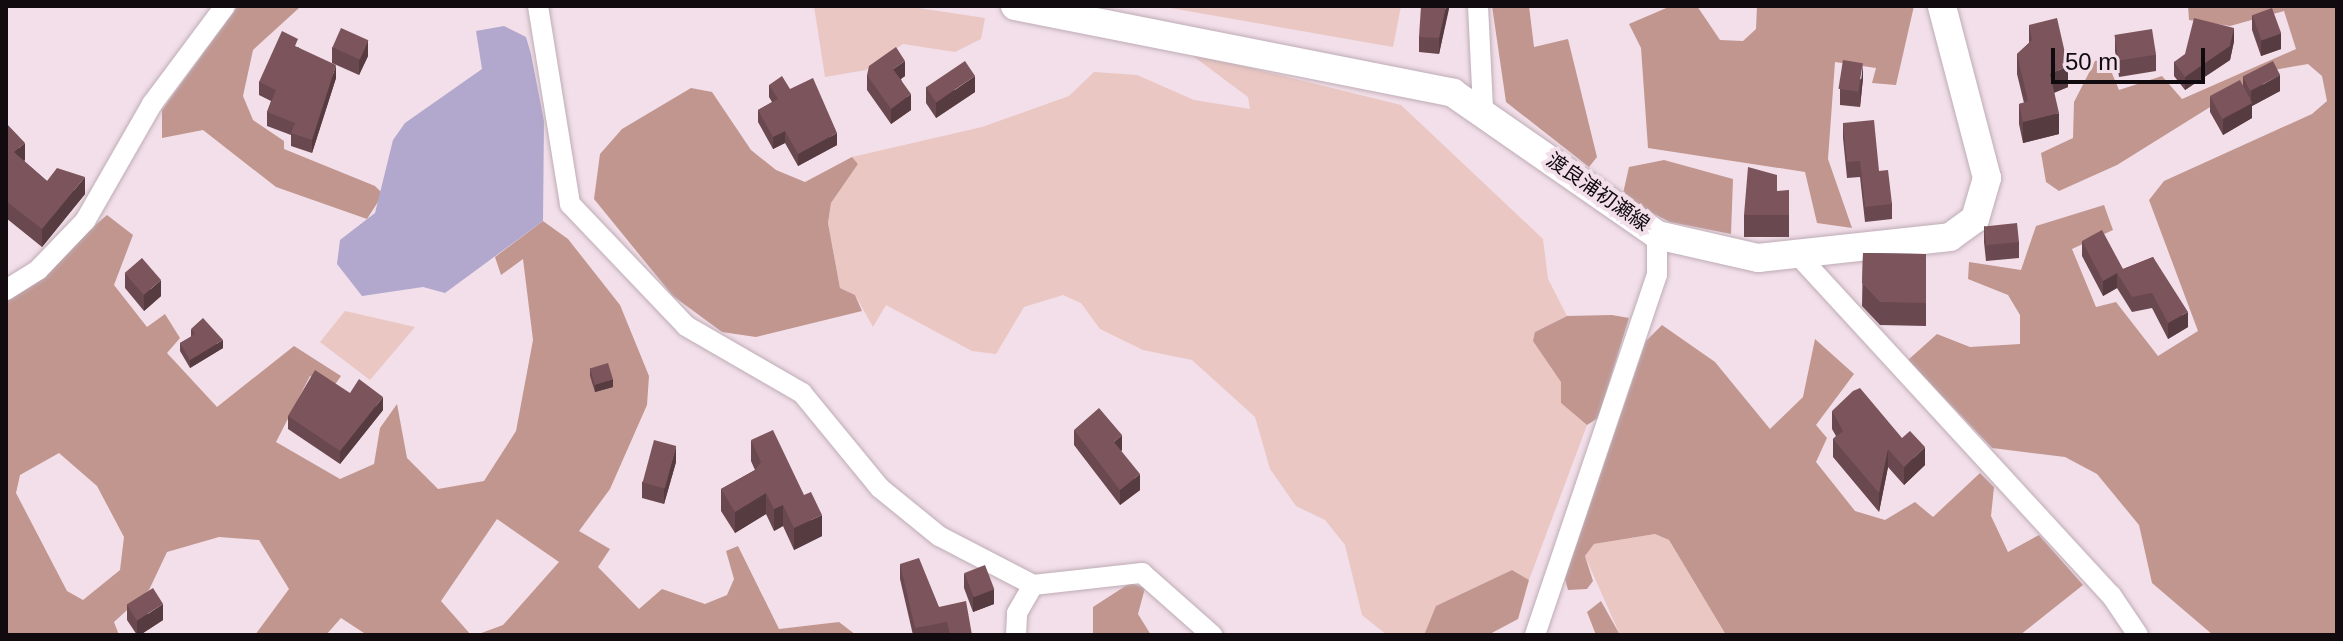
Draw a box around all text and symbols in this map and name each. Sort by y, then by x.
scale bar [2055,32,2209,82]
text: 50 m [2065,48,2118,75]
street label: 渡良浦初瀬線 [1542,148,1654,236]

